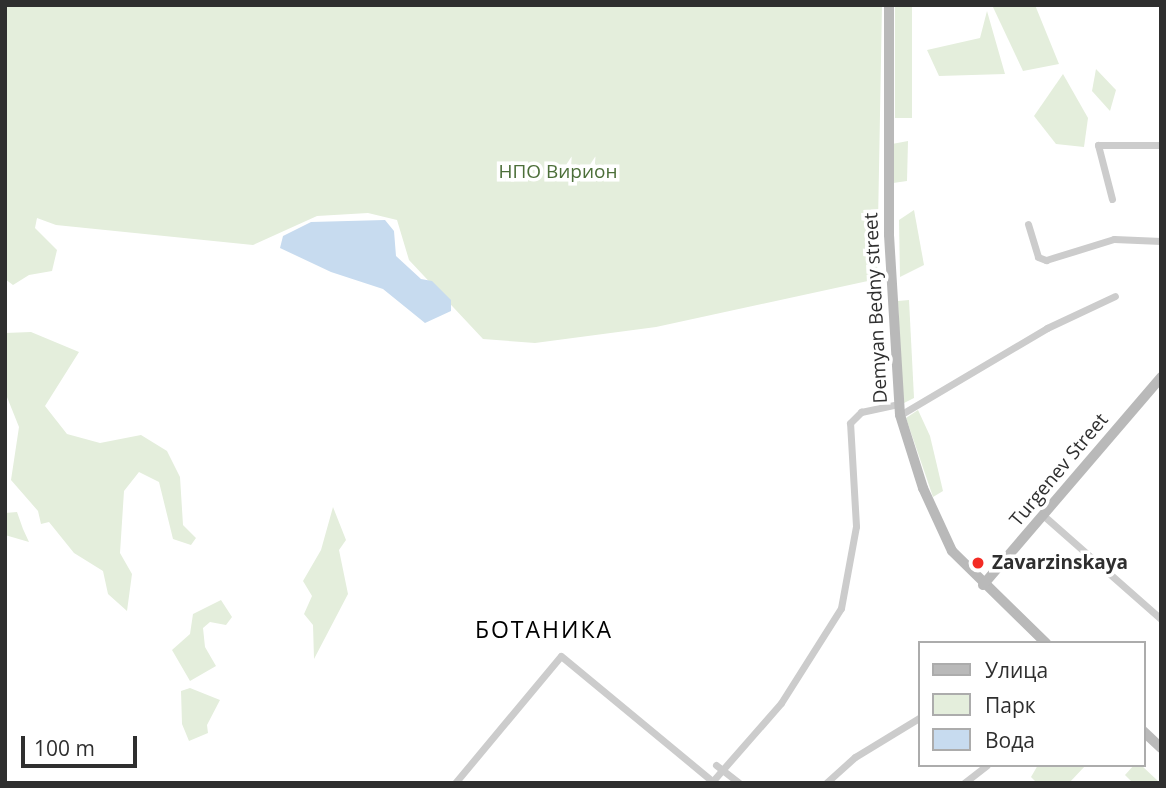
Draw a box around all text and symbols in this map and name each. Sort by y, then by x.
park label: НПО Вирион [498,161,618,183]
street label: Demyan Bedny street [860,212,892,404]
street label: Turgenev Street [1005,409,1113,531]
place label: Zavarzinskaya [992,552,1128,574]
marker: Zavarzinskaya [970,555,986,571]
district label: БОТАНИКА [476,615,612,643]
legend [918,641,1145,767]
text: Улица [985,656,1048,684]
text: Парк [985,691,1036,719]
scale bar [24,722,140,766]
text: Вода [985,726,1035,754]
text: 100 m [34,734,95,762]

